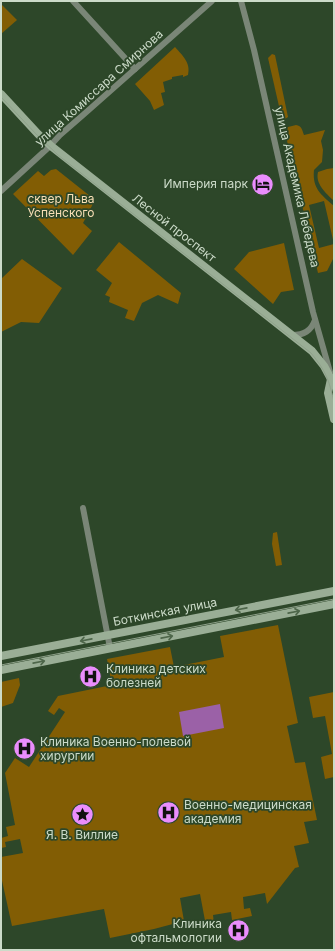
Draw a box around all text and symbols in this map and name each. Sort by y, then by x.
street label: улица Комиссара Смирнова [32,26,166,149]
street label: улица Академика Лебедева [272,105,323,269]
hotel icon: Империя парк [250,171,276,197]
place label: Империя парк [164,176,248,191]
street label: Лесной проспект [129,190,220,265]
park label: сквер Льва Успенского [27,191,95,220]
street label: Боткинская улица [112,594,218,629]
one-way arrow [235,605,248,613]
one-way arrow [287,608,300,616]
one-way arrow [160,632,173,640]
one-way arrow [80,636,93,644]
one-way arrow [32,658,45,666]
place label: Клиника детских болезней [106,661,206,690]
hospital icon: Клиника детских болезней [77,663,103,689]
place label: Клиника Военно-полевой хирургии [40,734,191,763]
hospital icon: Клиника Военно-полевой хирургии [11,736,37,762]
place label: Военно-медицинская академия [184,797,312,826]
hospital icon: Военно-медицинская академия [155,799,181,825]
place icon: Я. В. Виллие [69,801,95,827]
place label: Я. В. Виллие [46,827,118,842]
place label: Клиника офтальмологии [130,916,222,945]
hospital icon: Клиника офтальмологии [225,918,251,944]

